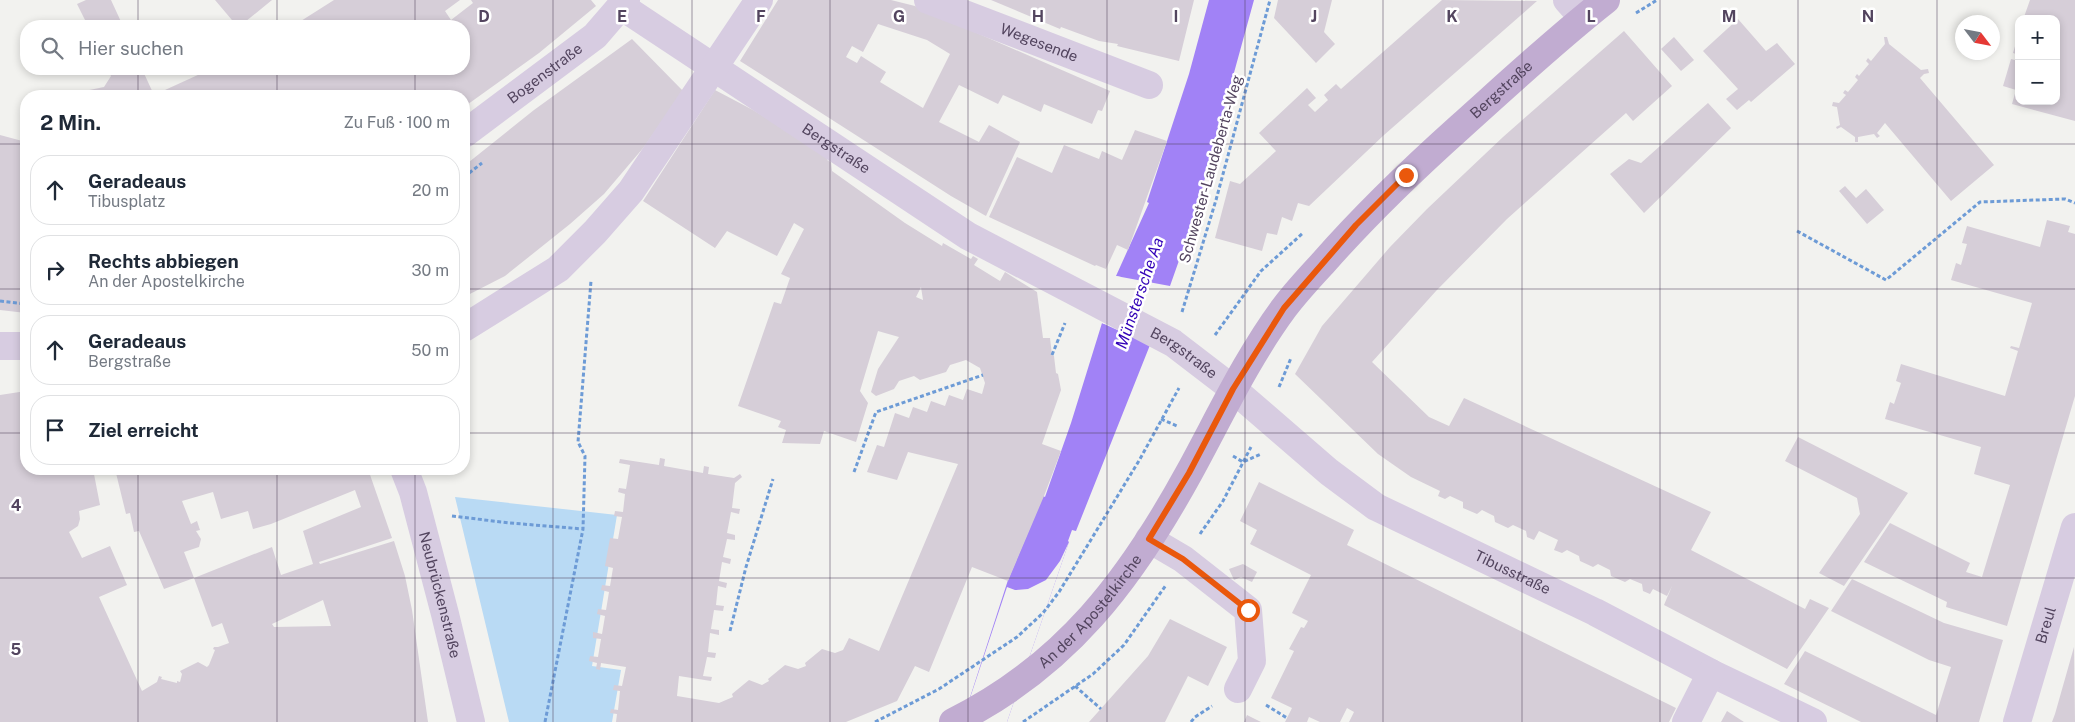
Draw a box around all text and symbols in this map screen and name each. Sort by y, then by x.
text: D [478,7,490,26]
text: E [617,7,627,26]
text: F [756,7,766,26]
text: G [893,7,905,26]
text: H [1032,7,1044,26]
text: I [1174,7,1178,26]
text: J [1311,7,1317,26]
text: K [1446,7,1458,26]
text: L [1586,7,1596,26]
text: M [1722,7,1736,26]
text: N [1862,7,1874,26]
north arrow [1955,15,2000,60]
map controls [2015,15,2060,105]
button: + [2015,15,2060,60]
search box [20,20,470,75]
street label: Wegesende [998,20,1080,65]
icon: search [38,34,66,62]
text: Hier suchen [78,37,184,59]
street label: Bogenstraße [504,40,585,107]
street label: Bergstraße [1466,57,1536,122]
button: − [2015,60,2060,105]
street label: Schwester-Laudeberta-Weg [1176,73,1246,265]
text: 2 Min. [40,110,101,135]
text: Zu Fuß · 100 m [344,113,450,132]
street label: Bergstraße [799,120,873,177]
route end [1395,164,1418,187]
text: Geradeaus [88,170,186,192]
icon: ahead [41,176,69,204]
text: 20 m [412,181,449,200]
text: Tibusplatz [88,192,165,211]
water label: Münstersche Aa [1112,235,1167,351]
text: Rechts abbiegen [88,250,239,272]
icon: right [41,256,69,284]
text: 30 m [412,261,449,280]
text: An der Apostelkirche [88,272,245,291]
street label: Bergstraße [1148,324,1221,382]
text: Geradeaus [88,330,186,352]
icon: ahead [41,336,69,364]
text: 50 m [411,341,449,360]
text: Bergstraße [88,352,171,371]
icon: arrive [41,416,69,444]
text: Ziel erreicht [88,419,199,441]
text: 4 [11,496,22,515]
street label: Neubrückenstraße [416,530,464,660]
street label: Tibusstraße [1472,546,1554,597]
street label: An der Apostelkirche [1035,551,1145,672]
route start [1237,599,1260,622]
street label: Breul [2032,605,2059,646]
text: 5 [11,640,22,659]

